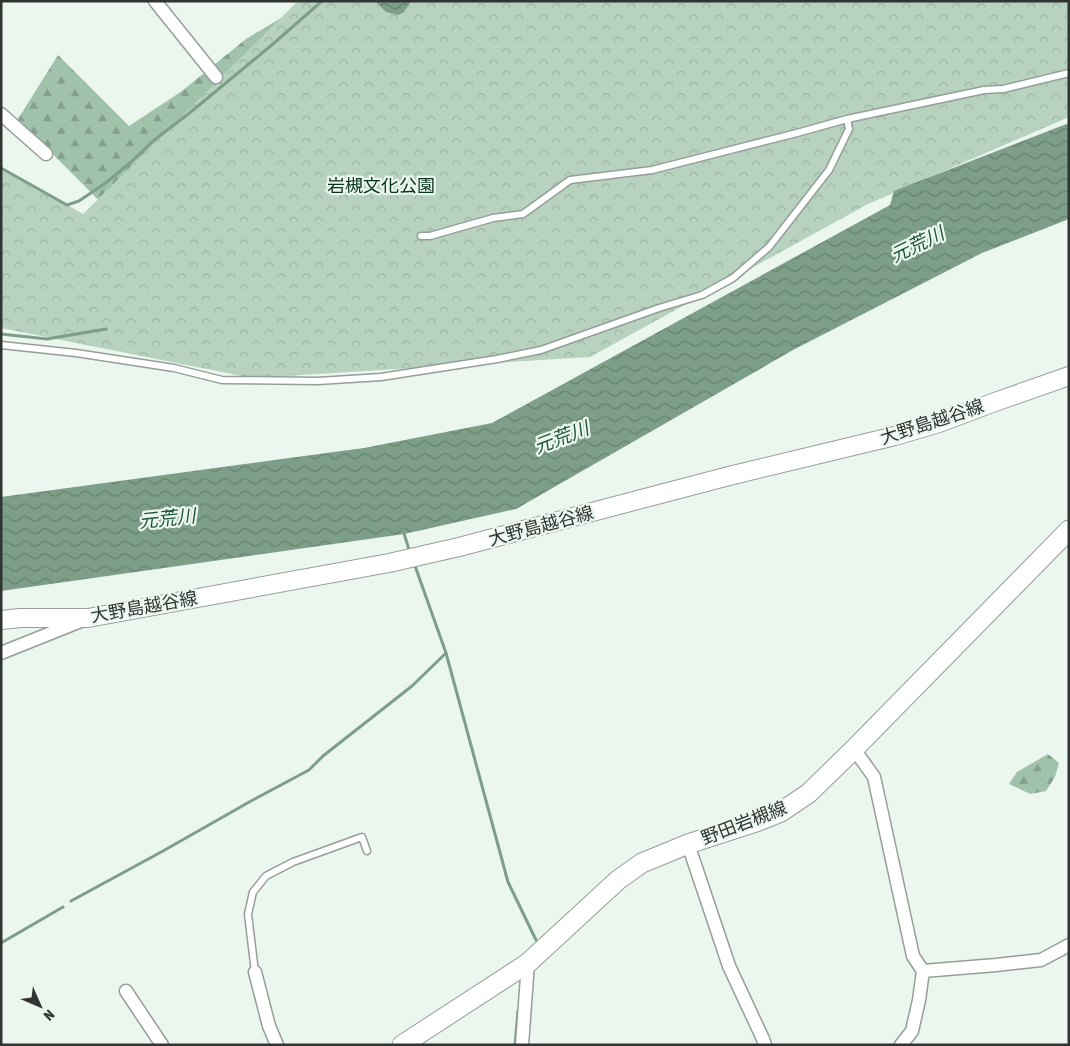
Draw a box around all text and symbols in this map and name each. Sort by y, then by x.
park label: 岩槻文化公園 [327,175,435,196]
water label: 元荒川 [887,221,949,266]
street label: 大野島越谷線 [877,395,986,448]
water label: 元荒川 [530,416,593,457]
street label: 大野島越谷線 [486,501,596,550]
water label: 元荒川 [137,504,198,532]
street label: 大野島越谷線 [89,587,199,626]
street label: 野田岩槻線 [698,797,790,848]
north arrow [15,981,65,1031]
text: N [41,1007,58,1024]

